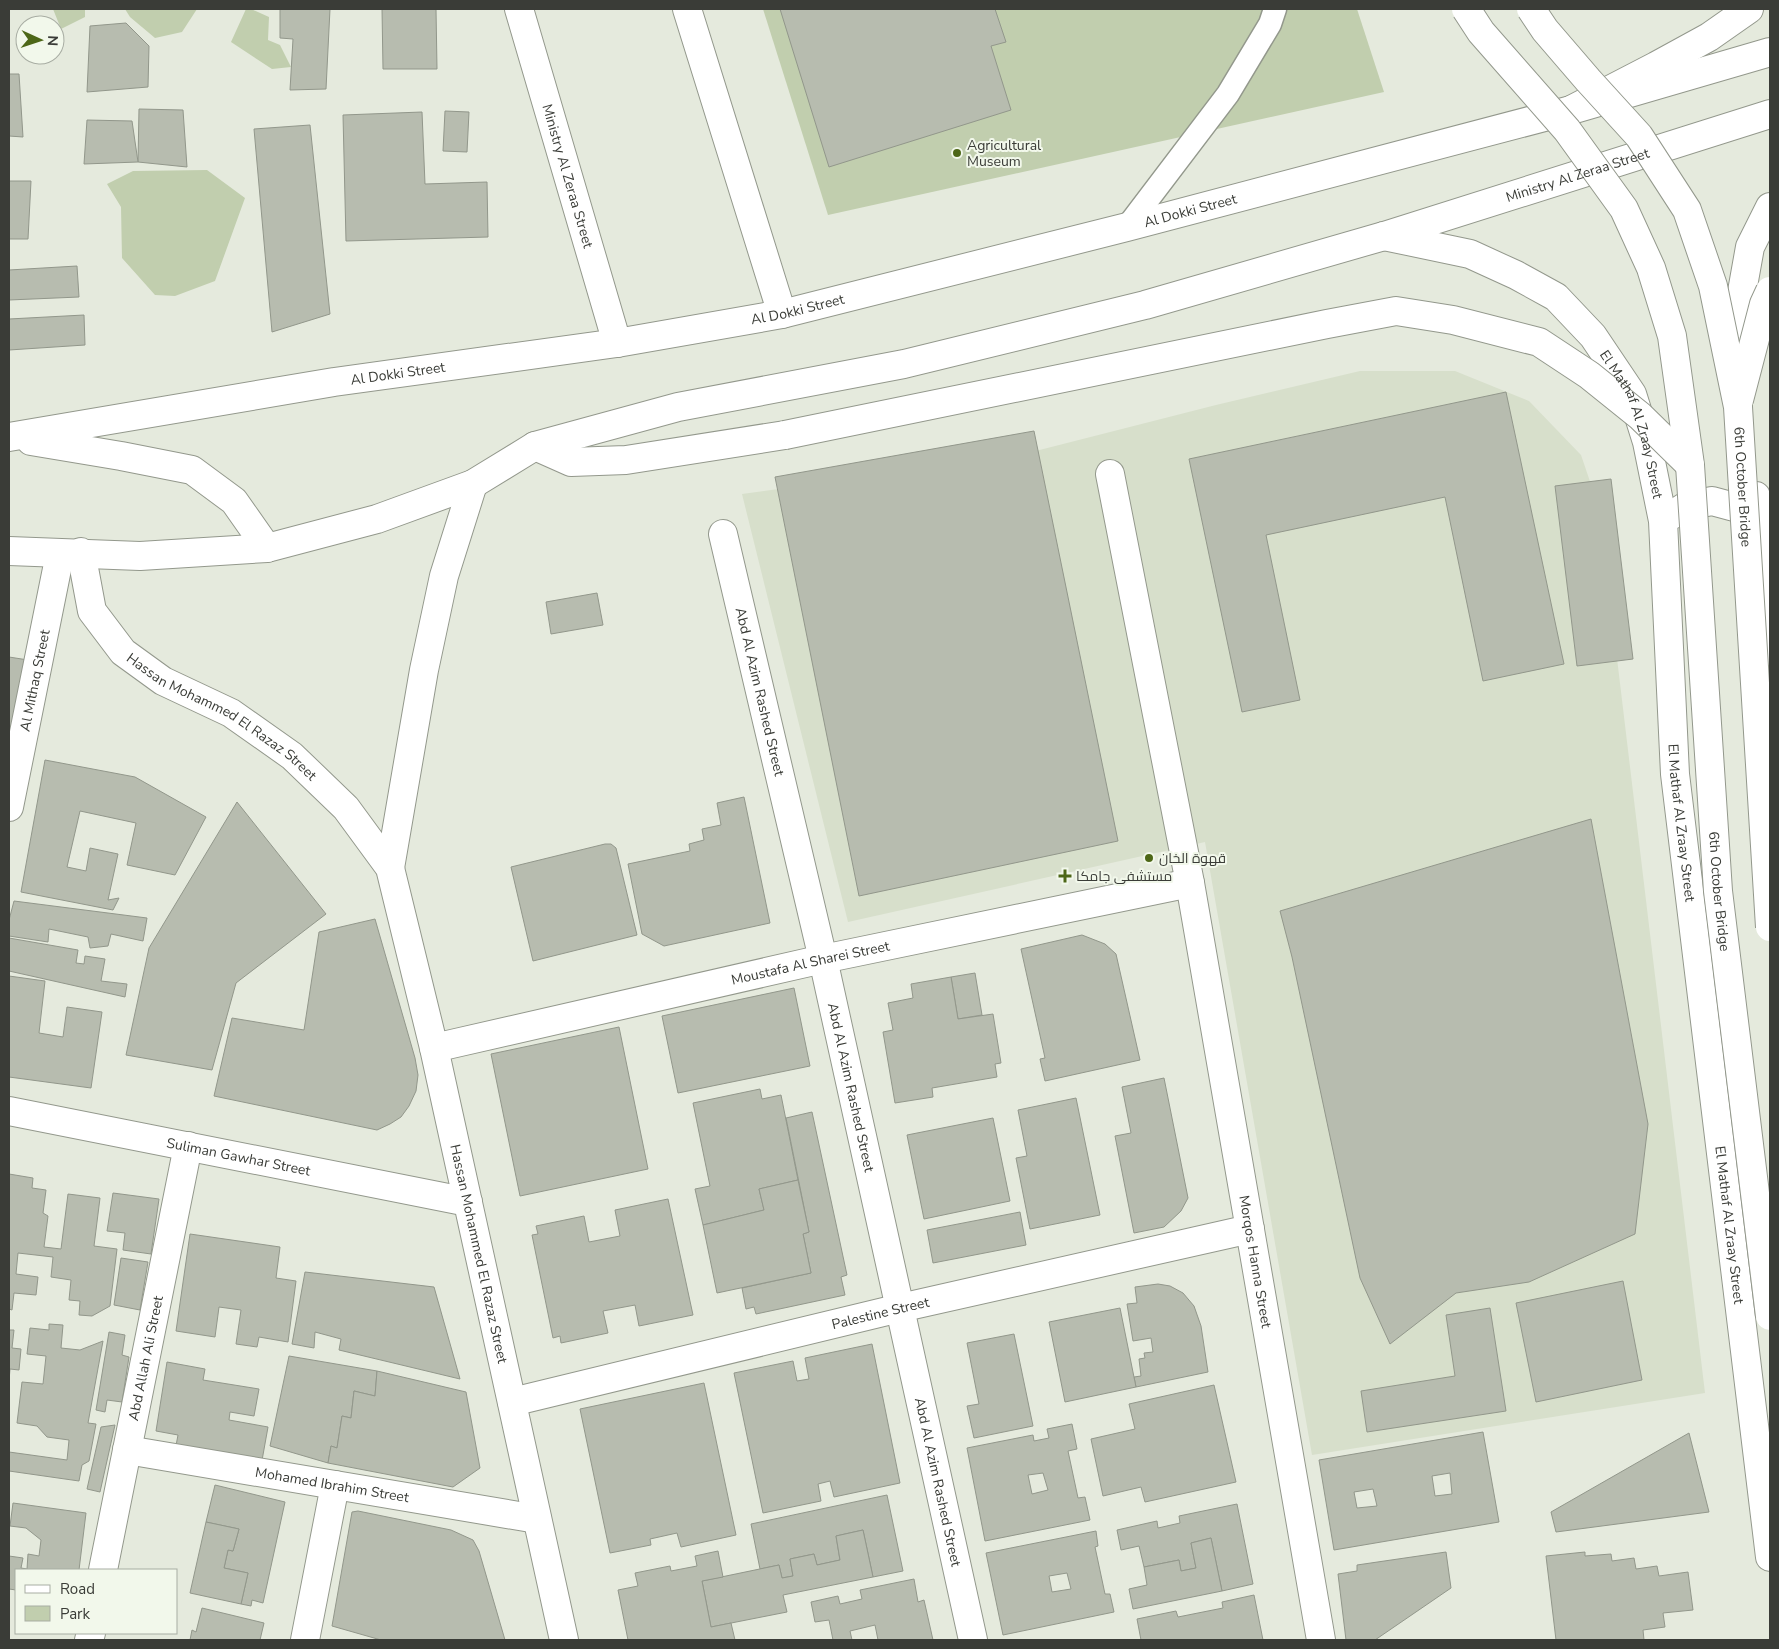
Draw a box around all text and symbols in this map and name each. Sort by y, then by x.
north arrow [15,15,65,65]
text: N [43,35,62,46]
street label: Ministry Al Zeraa Street [537,102,598,251]
place label: Agricultural Museum [967,136,1042,171]
street label: Ministry Al Zeraa Street [1503,144,1652,207]
marker: Agricultural Museum [951,147,963,159]
street label: Al Dokki Street [1142,189,1239,232]
street label: Al Dokki Street [749,290,846,329]
street label: El Mathaf Al Zraay Street [1595,346,1667,500]
street label: Al Dokki Street [349,358,446,390]
street label: 6th October Bridge [1729,426,1756,548]
street label: Abd Al Azim Rashed Street [731,606,789,778]
street label: Al Mithaq Street [15,628,55,733]
street label: Hassan Mohammed El Razaz Street [123,649,321,785]
street label: El Mathaf Al Zraay Street [1664,743,1699,903]
street label: 6th October Bridge [1704,831,1734,953]
place label: قهوة الخان [1159,849,1226,868]
marker: قهوة الخان [1143,852,1155,864]
place label: مستشفى جامكا [1076,867,1172,886]
marker: مستشفى جامكا [1058,869,1072,883]
street label: Moustafa Al Sharei Street [729,936,892,990]
street label: Abd Al Azim Rashed Street [823,1001,879,1174]
street label: Suliman Gawhar Street [165,1133,312,1181]
street label: Hassan Mohammed El Razaz Street [445,1143,512,1365]
street label: El Mathaf Al Zraay Street [1710,1145,1748,1305]
street label: Morqos Hanna Street [1234,1194,1276,1330]
street label: Palestine Street [830,1293,931,1334]
street label: Abd Allah Ali Street [124,1294,168,1423]
street label: Abd Al Azim Rashed Street [910,1396,966,1568]
street label: Mohamed Ibrahim Street [254,1463,410,1507]
legend [15,1569,178,1634]
text: Road [60,1579,95,1599]
text: Park [60,1604,90,1624]

